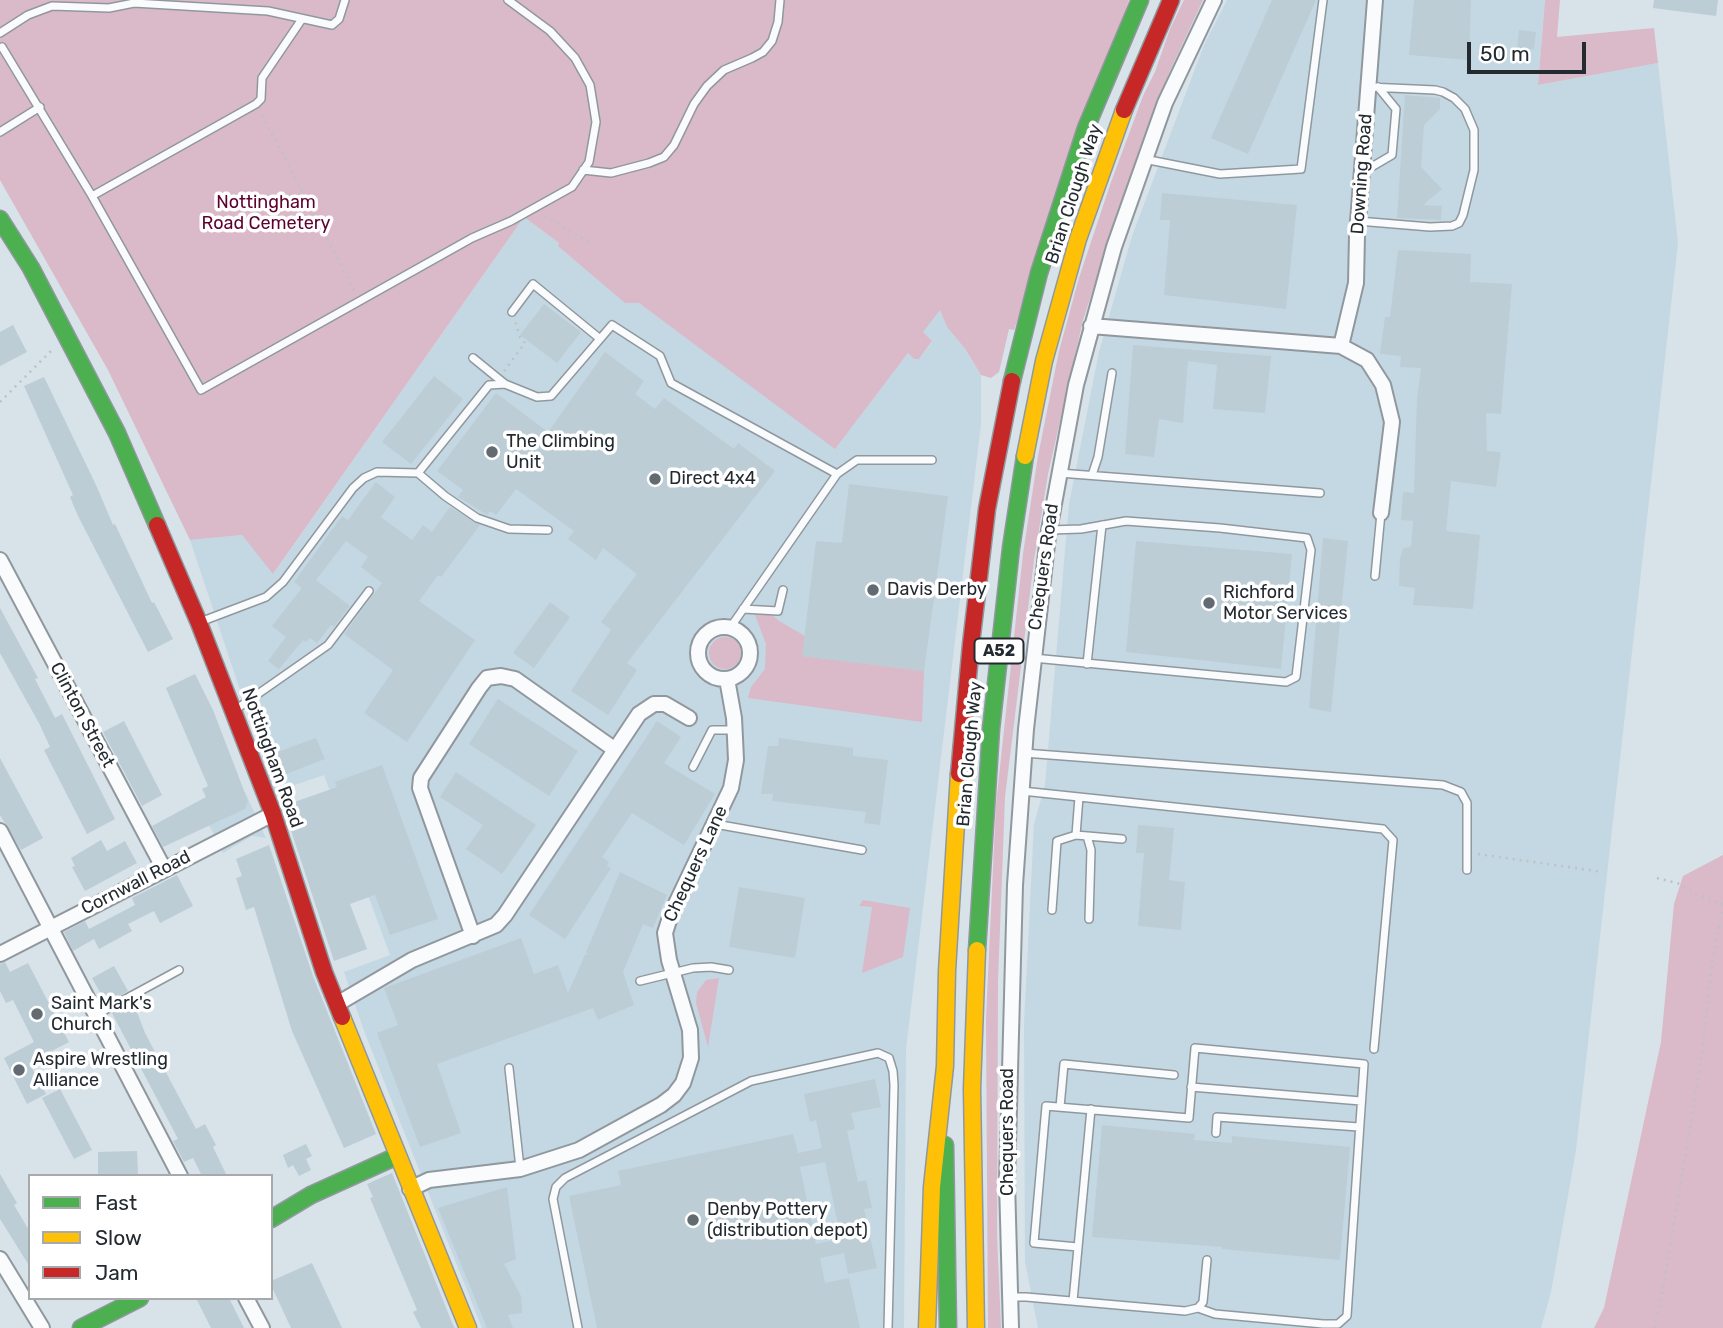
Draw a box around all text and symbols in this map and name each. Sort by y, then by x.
scale bar [1471,28,1590,72]
text: 50 m [1480,41,1530,66]
street label: Downing Road [1347,113,1377,235]
street label: Brian Clough Way [1041,121,1107,267]
park label: Nottingham Road Cemetery [201,192,331,234]
place label: The Climbing Unit [506,431,615,474]
marker: The Climbing Unit [484,444,500,460]
place label: Direct 4x4 [669,468,756,490]
marker: Direct 4x4 [647,471,663,487]
street label: Chequers Road [1024,502,1064,632]
place label: Davis Derby [887,579,987,601]
marker: Davis Derby [865,582,881,598]
place label: Richford Motor Services [1223,582,1348,624]
marker: Richford Motor Services [1201,595,1217,611]
road number: A52 [974,638,1024,664]
street label: Clinton Street [45,659,119,771]
street label: Brian Clough Way [953,680,987,828]
street label: Nottingham Road [237,685,307,831]
street label: Chequers Lane [660,802,732,926]
street label: Cornwall Road [78,846,194,920]
place label: Saint Mark's Church [51,993,152,1036]
marker: Saint Mark's Church [29,1006,45,1022]
place label: Aspire Wrestling Alliance [33,1049,168,1092]
marker: Aspire Wrestling Alliance [11,1062,27,1078]
street label: Chequers Road [997,1068,1019,1196]
legend [28,1174,273,1300]
text: Fast [95,1190,137,1215]
place label: Denby Pottery (distribution depot) [707,1199,868,1242]
marker: Denby Pottery (distribution depot) [685,1212,701,1228]
text: Slow [95,1225,142,1250]
text: Jam [95,1260,139,1285]

